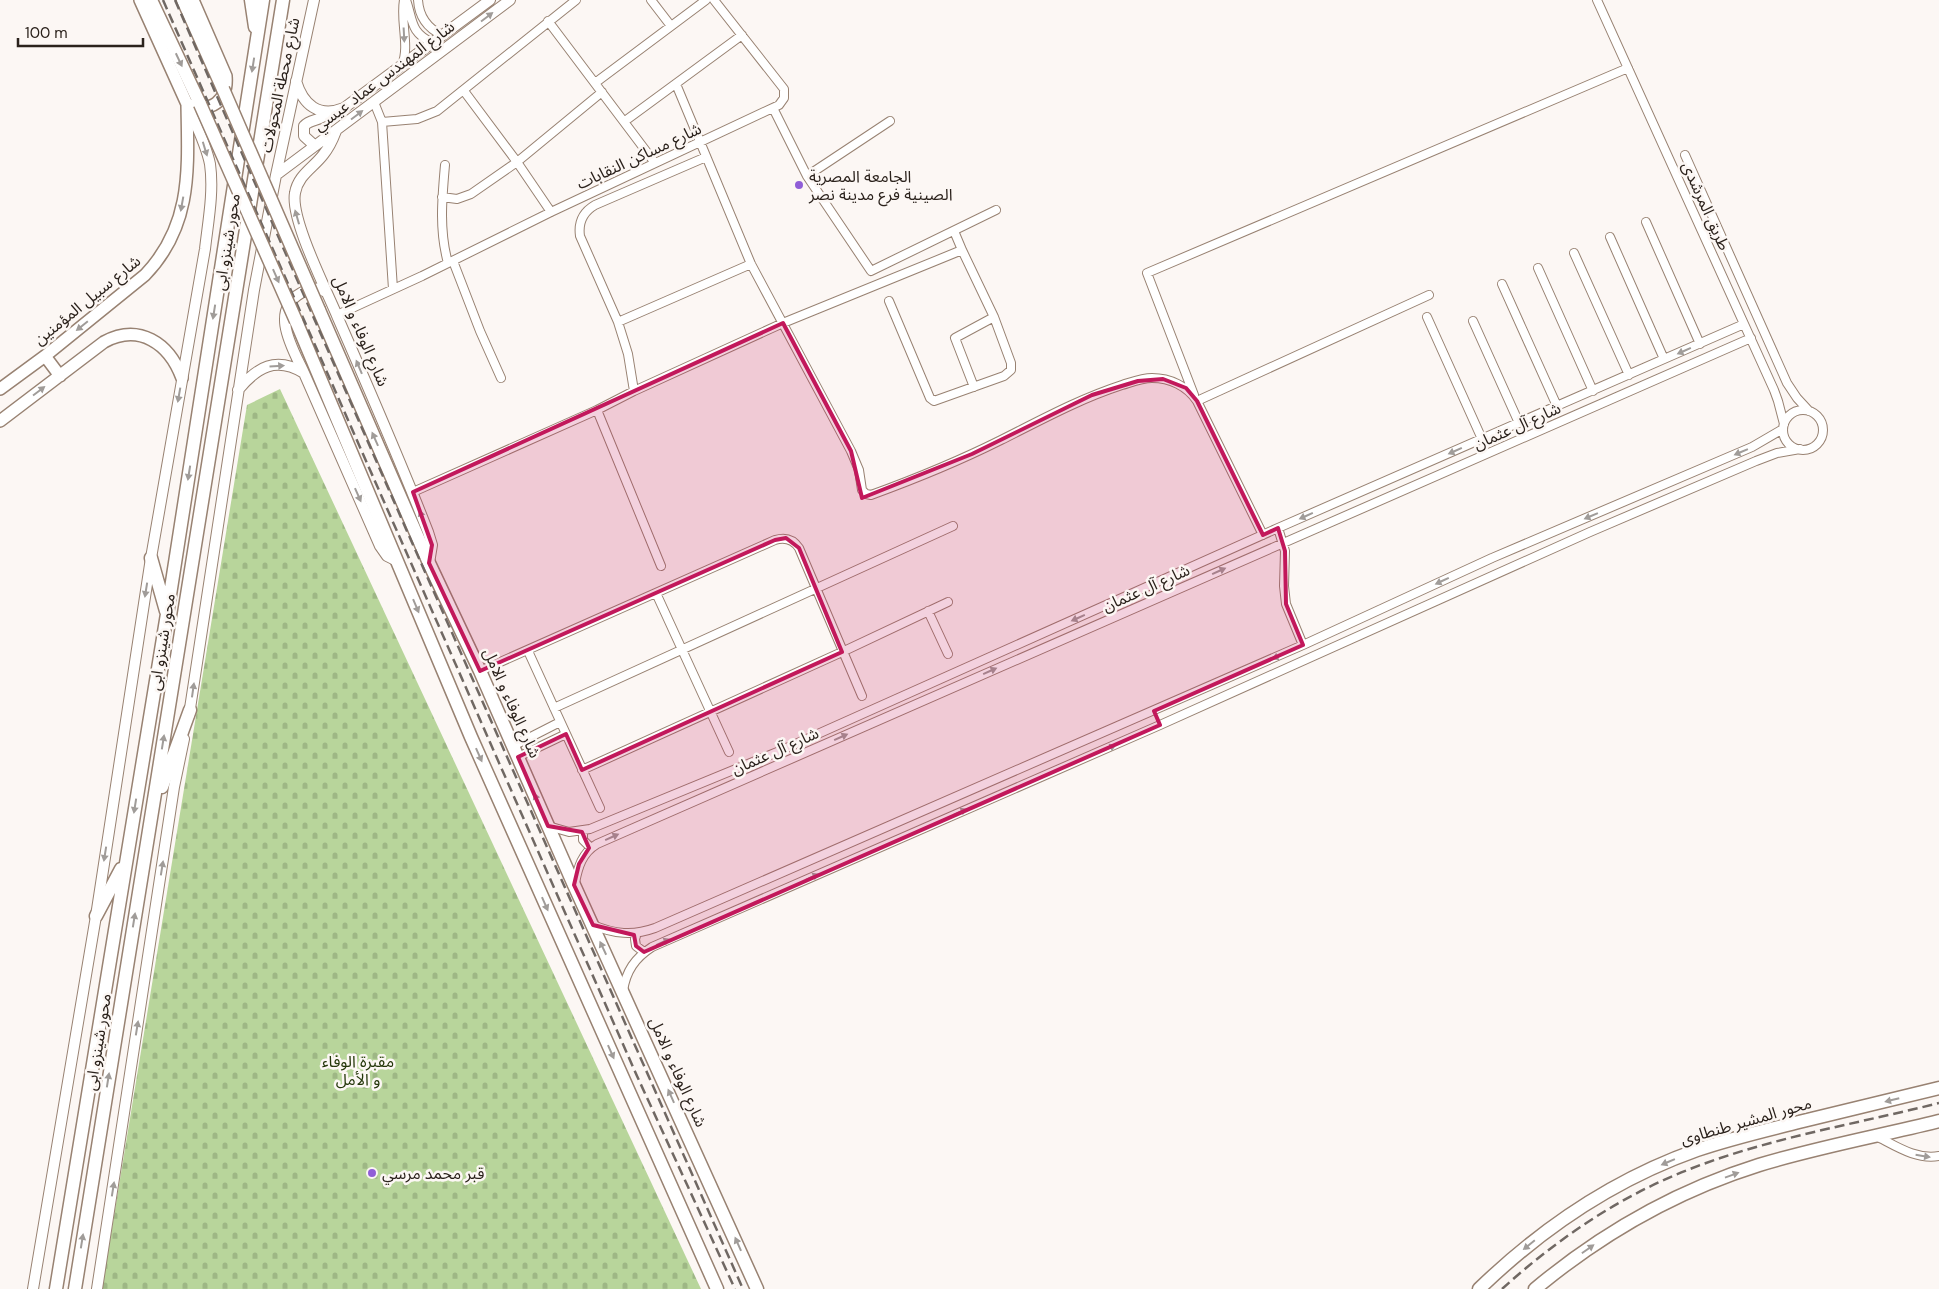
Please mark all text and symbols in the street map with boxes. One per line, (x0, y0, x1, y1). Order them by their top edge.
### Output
one-way arrow (480, 12, 493, 23)
scale bar (18, 15, 142, 47)
street label: شارع محطة المحولات (255, 16, 307, 155)
street label: شارع المهندس عماد عيسي (309, 16, 460, 138)
text: 100 m (25, 23, 68, 43)
one-way arrow (400, 27, 408, 43)
one-way arrow (176, 53, 184, 67)
one-way arrow (249, 58, 257, 74)
one-way arrow (350, 110, 363, 121)
street label: شارع مساكن النقابات (573, 118, 706, 196)
one-way arrow (202, 141, 210, 156)
street label: طريق المرشدى (1677, 158, 1735, 254)
place label: الجامعة المصرية الصينية فرع مدينة نصر (808, 166, 953, 207)
marker: الجامعة المصرية الصينية فرع مدينة نصر (793, 179, 805, 191)
street label: محور شينزو ابى (209, 192, 245, 292)
one-way arrow (178, 197, 186, 213)
one-way arrow (293, 210, 301, 225)
street label: شارع سبيل المؤمنين (29, 250, 146, 351)
one-way arrow (272, 269, 280, 283)
street label: شارع الوفاء و الامل (326, 272, 394, 390)
one-way arrow (209, 305, 217, 321)
one-way arrow (76, 320, 89, 331)
one-way arrow (1677, 347, 1691, 355)
one-way arrow (355, 360, 363, 374)
one-way arrow (269, 361, 285, 369)
one-way arrow (32, 386, 45, 397)
one-way arrow (175, 388, 183, 404)
street label: شارع آل عثمان (1470, 397, 1565, 456)
one-way arrow (371, 432, 379, 446)
one-way arrow (1448, 448, 1462, 456)
one-way arrow (1734, 449, 1748, 457)
one-way arrow (184, 465, 192, 481)
one-way arrow (354, 488, 362, 502)
one-way arrow (418, 510, 426, 524)
one-way arrow (1584, 512, 1598, 520)
one-way arrow (1299, 513, 1313, 521)
street label: شارع آل عثمان (1099, 559, 1194, 618)
one-way arrow (1212, 566, 1226, 574)
one-way arrow (1435, 577, 1449, 585)
one-way arrow (141, 582, 149, 598)
street label: محور شينزو ابى (144, 592, 180, 692)
one-way arrow (413, 598, 421, 613)
one-way arrow (1070, 614, 1085, 623)
street label: شارع الوفاء و الامل (477, 645, 546, 762)
one-way arrow (1272, 652, 1286, 660)
one-way arrow (983, 667, 997, 675)
one-way arrow (189, 682, 197, 698)
street label: شارع آل عثمان (728, 722, 823, 781)
one-way arrow (834, 732, 848, 740)
one-way arrow (159, 734, 167, 750)
one-way arrow (1102, 743, 1116, 751)
one-way arrow (475, 748, 483, 762)
one-way arrow (532, 793, 540, 807)
one-way arrow (130, 798, 138, 814)
one-way arrow (953, 808, 968, 816)
one-way arrow (605, 833, 619, 841)
one-way arrow (101, 847, 109, 863)
one-way arrow (158, 859, 166, 875)
one-way arrow (805, 873, 819, 881)
one-way arrow (541, 897, 549, 911)
one-way arrow (131, 912, 139, 928)
one-way arrow (656, 938, 670, 946)
one-way arrow (599, 941, 607, 955)
street label: محور شينزو ابى (80, 992, 116, 1092)
street label: شارع الوفاء و الامل (643, 1014, 712, 1131)
one-way arrow (134, 1020, 142, 1036)
one-way arrow (607, 1045, 615, 1059)
park label: مقبرة الوفاء و الأمل (322, 1051, 394, 1090)
one-way arrow (105, 1072, 113, 1088)
one-way arrow (666, 1089, 674, 1103)
street label: محور المشير طنطاوى (1678, 1092, 1814, 1150)
one-way arrow (1884, 1096, 1899, 1104)
one-way arrow (1915, 1152, 1931, 1160)
one-way arrow (1661, 1158, 1675, 1166)
place label: قبر محمد مرسي (382, 1163, 484, 1185)
marker: قبر محمد مرسي (366, 1167, 378, 1179)
one-way arrow (1725, 1171, 1740, 1179)
one-way arrow (109, 1181, 117, 1197)
one-way arrow (79, 1233, 87, 1249)
one-way arrow (733, 1237, 741, 1251)
one-way arrow (1523, 1239, 1536, 1250)
one-way arrow (1581, 1244, 1595, 1254)

